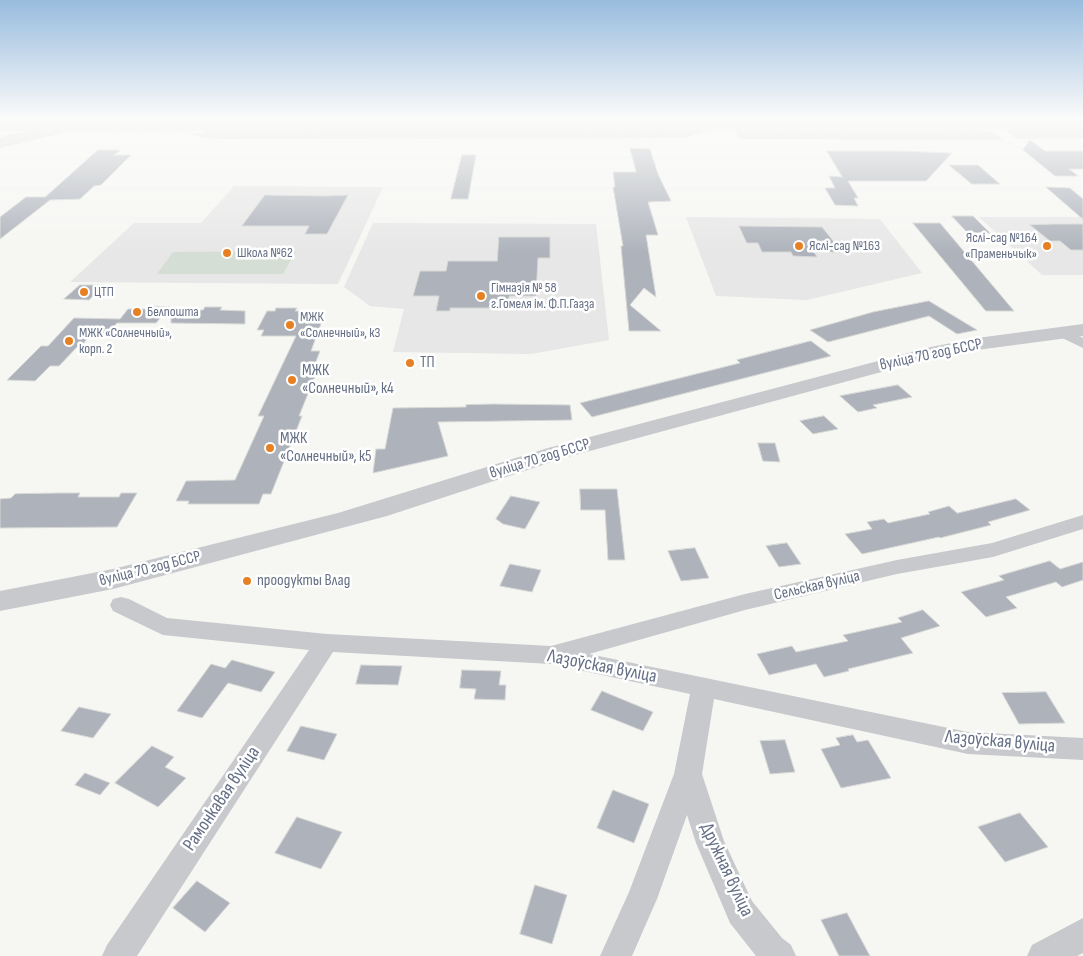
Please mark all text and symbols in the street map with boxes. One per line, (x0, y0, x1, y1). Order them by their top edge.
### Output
place label: Яслі-сад №164 «Праменьчык» (965, 230, 1037, 262)
place label: Яслі-сад №163 (809, 238, 880, 254)
marker: Яслі-сад №163 (793, 240, 805, 252)
marker: Яслі-сад №164 «Праменьчык» (1041, 240, 1053, 252)
place label: Школа №62 (237, 245, 293, 261)
marker: Школа №62 (221, 247, 233, 259)
place label: Гімназія № 58 г.Гомеля ім. Ф.П.Гааза (491, 280, 594, 312)
place label: ЦТП (94, 284, 114, 300)
marker: ЦТП (78, 286, 90, 298)
marker: Гімназія № 58 г.Гомеля ім. Ф.П.Гааза (475, 290, 487, 302)
place label: Белпошта (147, 304, 199, 320)
marker: Белпошта (131, 306, 143, 318)
place label: МЖК «Солнечный», к3 (300, 309, 380, 342)
marker: МЖК «Солнечный», к3 (284, 319, 296, 331)
place label: МЖК «Солнечный», корп. 2 (79, 325, 172, 358)
marker: МЖК «Солнечный», корп. 2 (63, 335, 75, 347)
street label: вуліца 70 год БССР (878, 335, 984, 375)
place label: ТП (420, 353, 435, 373)
marker: ТП (404, 357, 416, 369)
place label: МЖК «Солнечный», к4 (302, 361, 394, 399)
marker: МЖК «Солнечный», к4 (286, 374, 298, 386)
place label: МЖК «Солнечный», к5 (280, 429, 371, 467)
street label: вуліца 70 год БССР (488, 435, 592, 483)
marker: МЖК «Солнечный», к5 (264, 442, 276, 454)
street label: вуліца 70 год БССР (97, 547, 203, 591)
street label: Сельская вуліца (772, 567, 862, 605)
place label: проодукты Влад (257, 571, 350, 591)
marker: проодукты Влад (241, 575, 253, 587)
street label: Лазоўская вуліца (546, 645, 658, 689)
street label: Лазоўская вуліца (944, 726, 1056, 758)
street label: Рамонкавая вуліца (179, 742, 265, 856)
street label: Дружная вуліца (694, 819, 758, 921)

